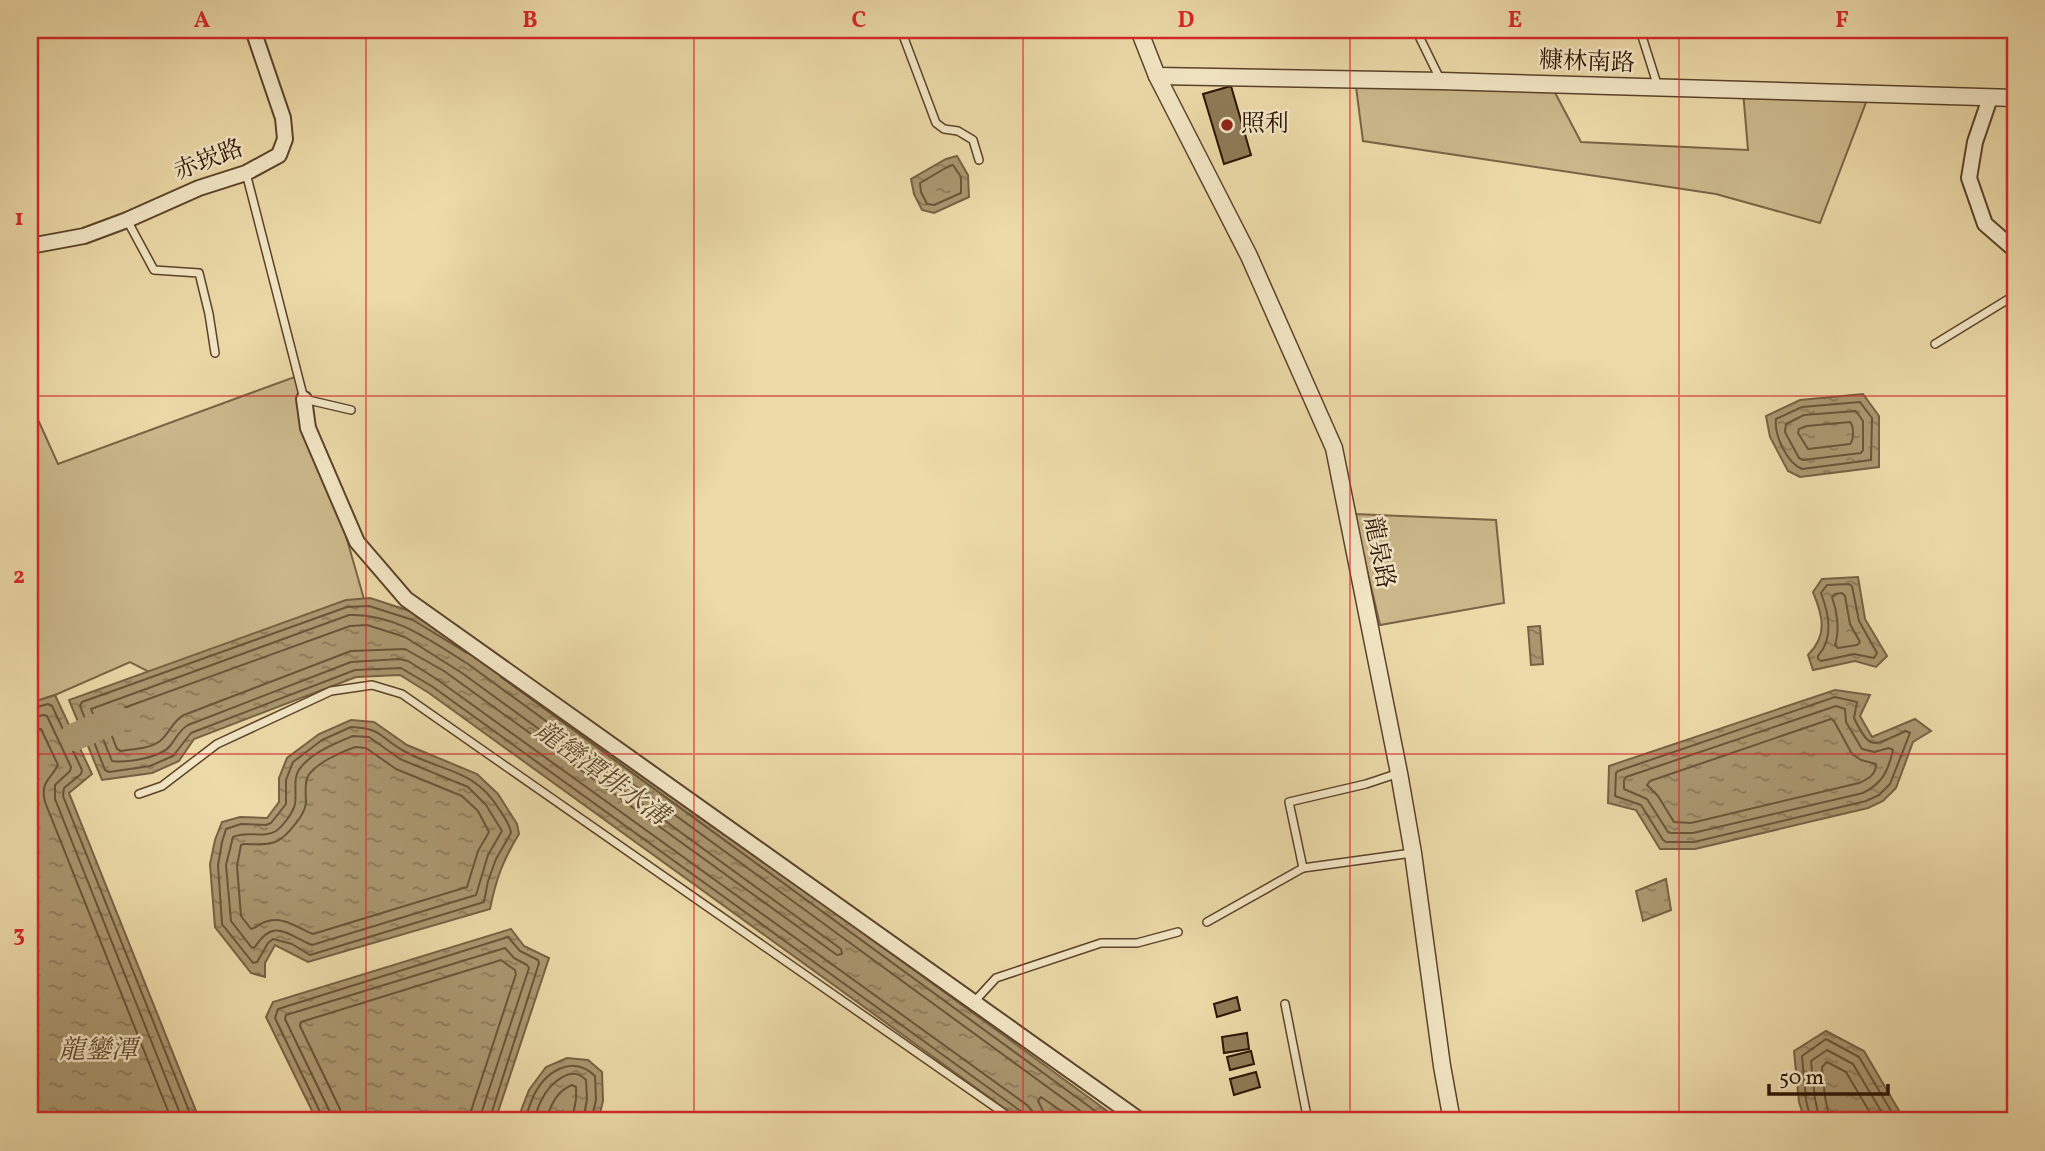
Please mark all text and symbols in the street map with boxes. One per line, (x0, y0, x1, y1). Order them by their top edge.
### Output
text: A (194, 5, 210, 37)
text: B (522, 5, 538, 37)
text: C (852, 5, 866, 37)
text: D (1178, 5, 1195, 37)
text: E (1508, 5, 1522, 37)
text: F (1835, 5, 1849, 37)
street label: 糠林南路 (1538, 44, 1636, 82)
place label: 照利 (1241, 108, 1289, 142)
marker: 照利 (1219, 117, 1235, 133)
street label: 赤崁路 (169, 132, 249, 190)
text: 1 (14, 203, 24, 235)
street label: 龍泉路 (1354, 514, 1402, 592)
text: 2 (13, 561, 25, 593)
water label: 龍巒潭排水溝 (527, 714, 678, 837)
text: 3 (13, 919, 25, 951)
water label: 龍鑾潭 (59, 1033, 141, 1069)
scale bar (1769, 1053, 1888, 1097)
text: 50 m (1779, 1064, 1824, 1093)

